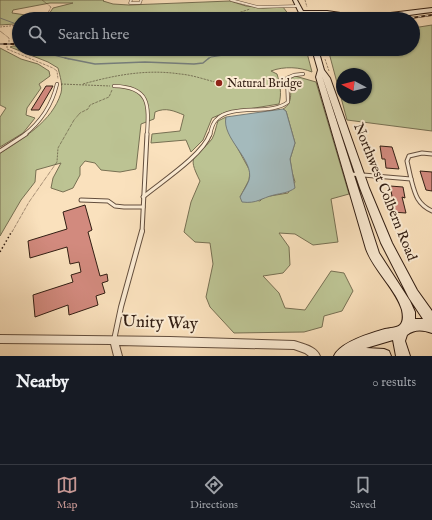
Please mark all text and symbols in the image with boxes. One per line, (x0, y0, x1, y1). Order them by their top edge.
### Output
search box (12, 12, 420, 56)
icon: search (26, 23, 48, 45)
text: Search here (58, 25, 129, 44)
north arrow (336, 68, 372, 104)
place label: Natural Bridge (227, 76, 302, 91)
marker: Natural Bridge (214, 78, 224, 88)
street label: Northwest Colbern Road (349, 120, 421, 264)
street label: Unity Way (122, 311, 199, 335)
text: Nearby (16, 372, 69, 393)
text: 0 results (372, 374, 416, 391)
tab: Map (56, 474, 78, 512)
tab: Directions (190, 474, 238, 512)
tab: Saved (350, 474, 376, 512)

